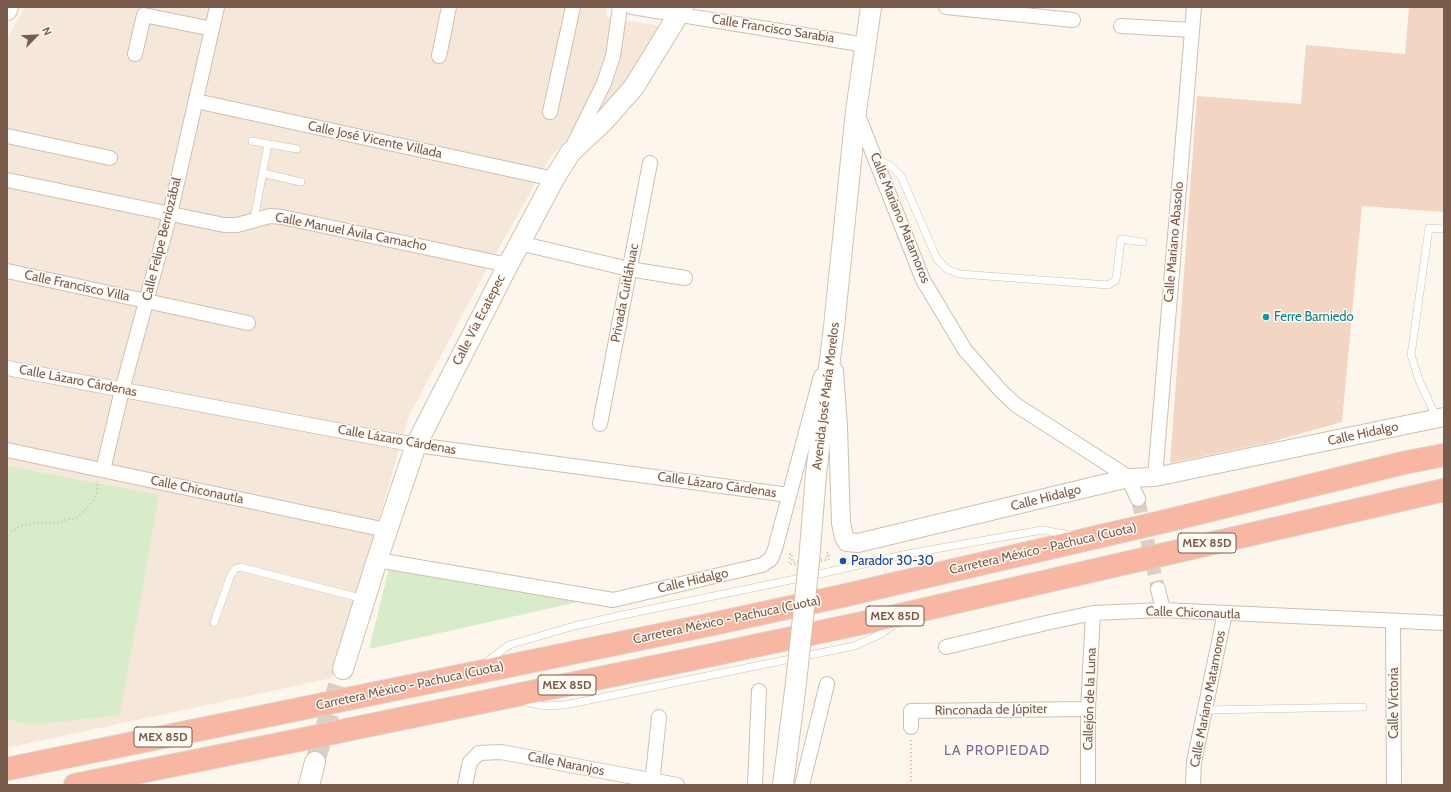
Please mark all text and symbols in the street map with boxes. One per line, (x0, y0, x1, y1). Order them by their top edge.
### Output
street label: Calle Francisco Sarabia (711, 12, 835, 46)
north arrow (16, 16, 56, 56)
text: N (39, 25, 55, 38)
street label: Calle José Vicente Villada (306, 118, 444, 162)
street label: Calle Mariano Matamoros (867, 151, 933, 285)
street label: Calle Felipe Berriozábal (139, 176, 185, 302)
street label: Calle Mariano Abasolo (1161, 181, 1187, 303)
street label: Calle Manuel Ávila Camacho (274, 210, 428, 254)
street label: Privada Cuitláhuac (608, 242, 642, 344)
street label: Calle Francisco Villa (23, 267, 131, 305)
street label: Calle Vía Ecatepec (449, 272, 509, 368)
place label: Ferre Barniedo (1274, 309, 1354, 325)
marker: Ferre Barniedo (1261, 312, 1271, 322)
street label: Avenida José María Morelos (809, 321, 843, 471)
street label: Calle Lázaro Cárdenas (18, 362, 138, 400)
street label: Calle Hidalgo (1326, 419, 1400, 449)
street label: Calle Lázaro Cárdenas (337, 422, 457, 458)
street label: Calle Lázaro Cárdenas (657, 469, 777, 501)
street label: Calle Chiconautla (149, 473, 245, 507)
street label: Calle Hidalgo (1009, 482, 1083, 514)
street label: Carretera México - Pachuca (Cuota) (948, 520, 1138, 578)
road number: MEX 85D (1178, 533, 1236, 553)
place label: Parador 30-30 (851, 553, 934, 569)
marker: Parador 30-30 (838, 556, 848, 566)
street label: Calle Hidalgo (656, 565, 730, 597)
street label: Carretera México - Pachuca (Cuota) (632, 592, 822, 648)
street label: Calle Chiconautla (1145, 604, 1241, 622)
road number: MEX 85D (866, 606, 924, 626)
street label: Calle Mariano Matamoros (1187, 629, 1229, 769)
street label: Callejón de la Luna (1080, 647, 1100, 751)
street label: Carretera México - Pachuca (Cuota) (315, 658, 505, 714)
street label: Calle Victoria (1386, 667, 1402, 739)
road number: MEX 85D (538, 675, 596, 695)
street label: Rinconada de Júpiter (935, 701, 1047, 719)
road number: MEX 85D (134, 727, 192, 747)
district label: LA PROPIEDAD (944, 743, 1050, 759)
street label: Calle Naranjos (526, 749, 606, 779)

